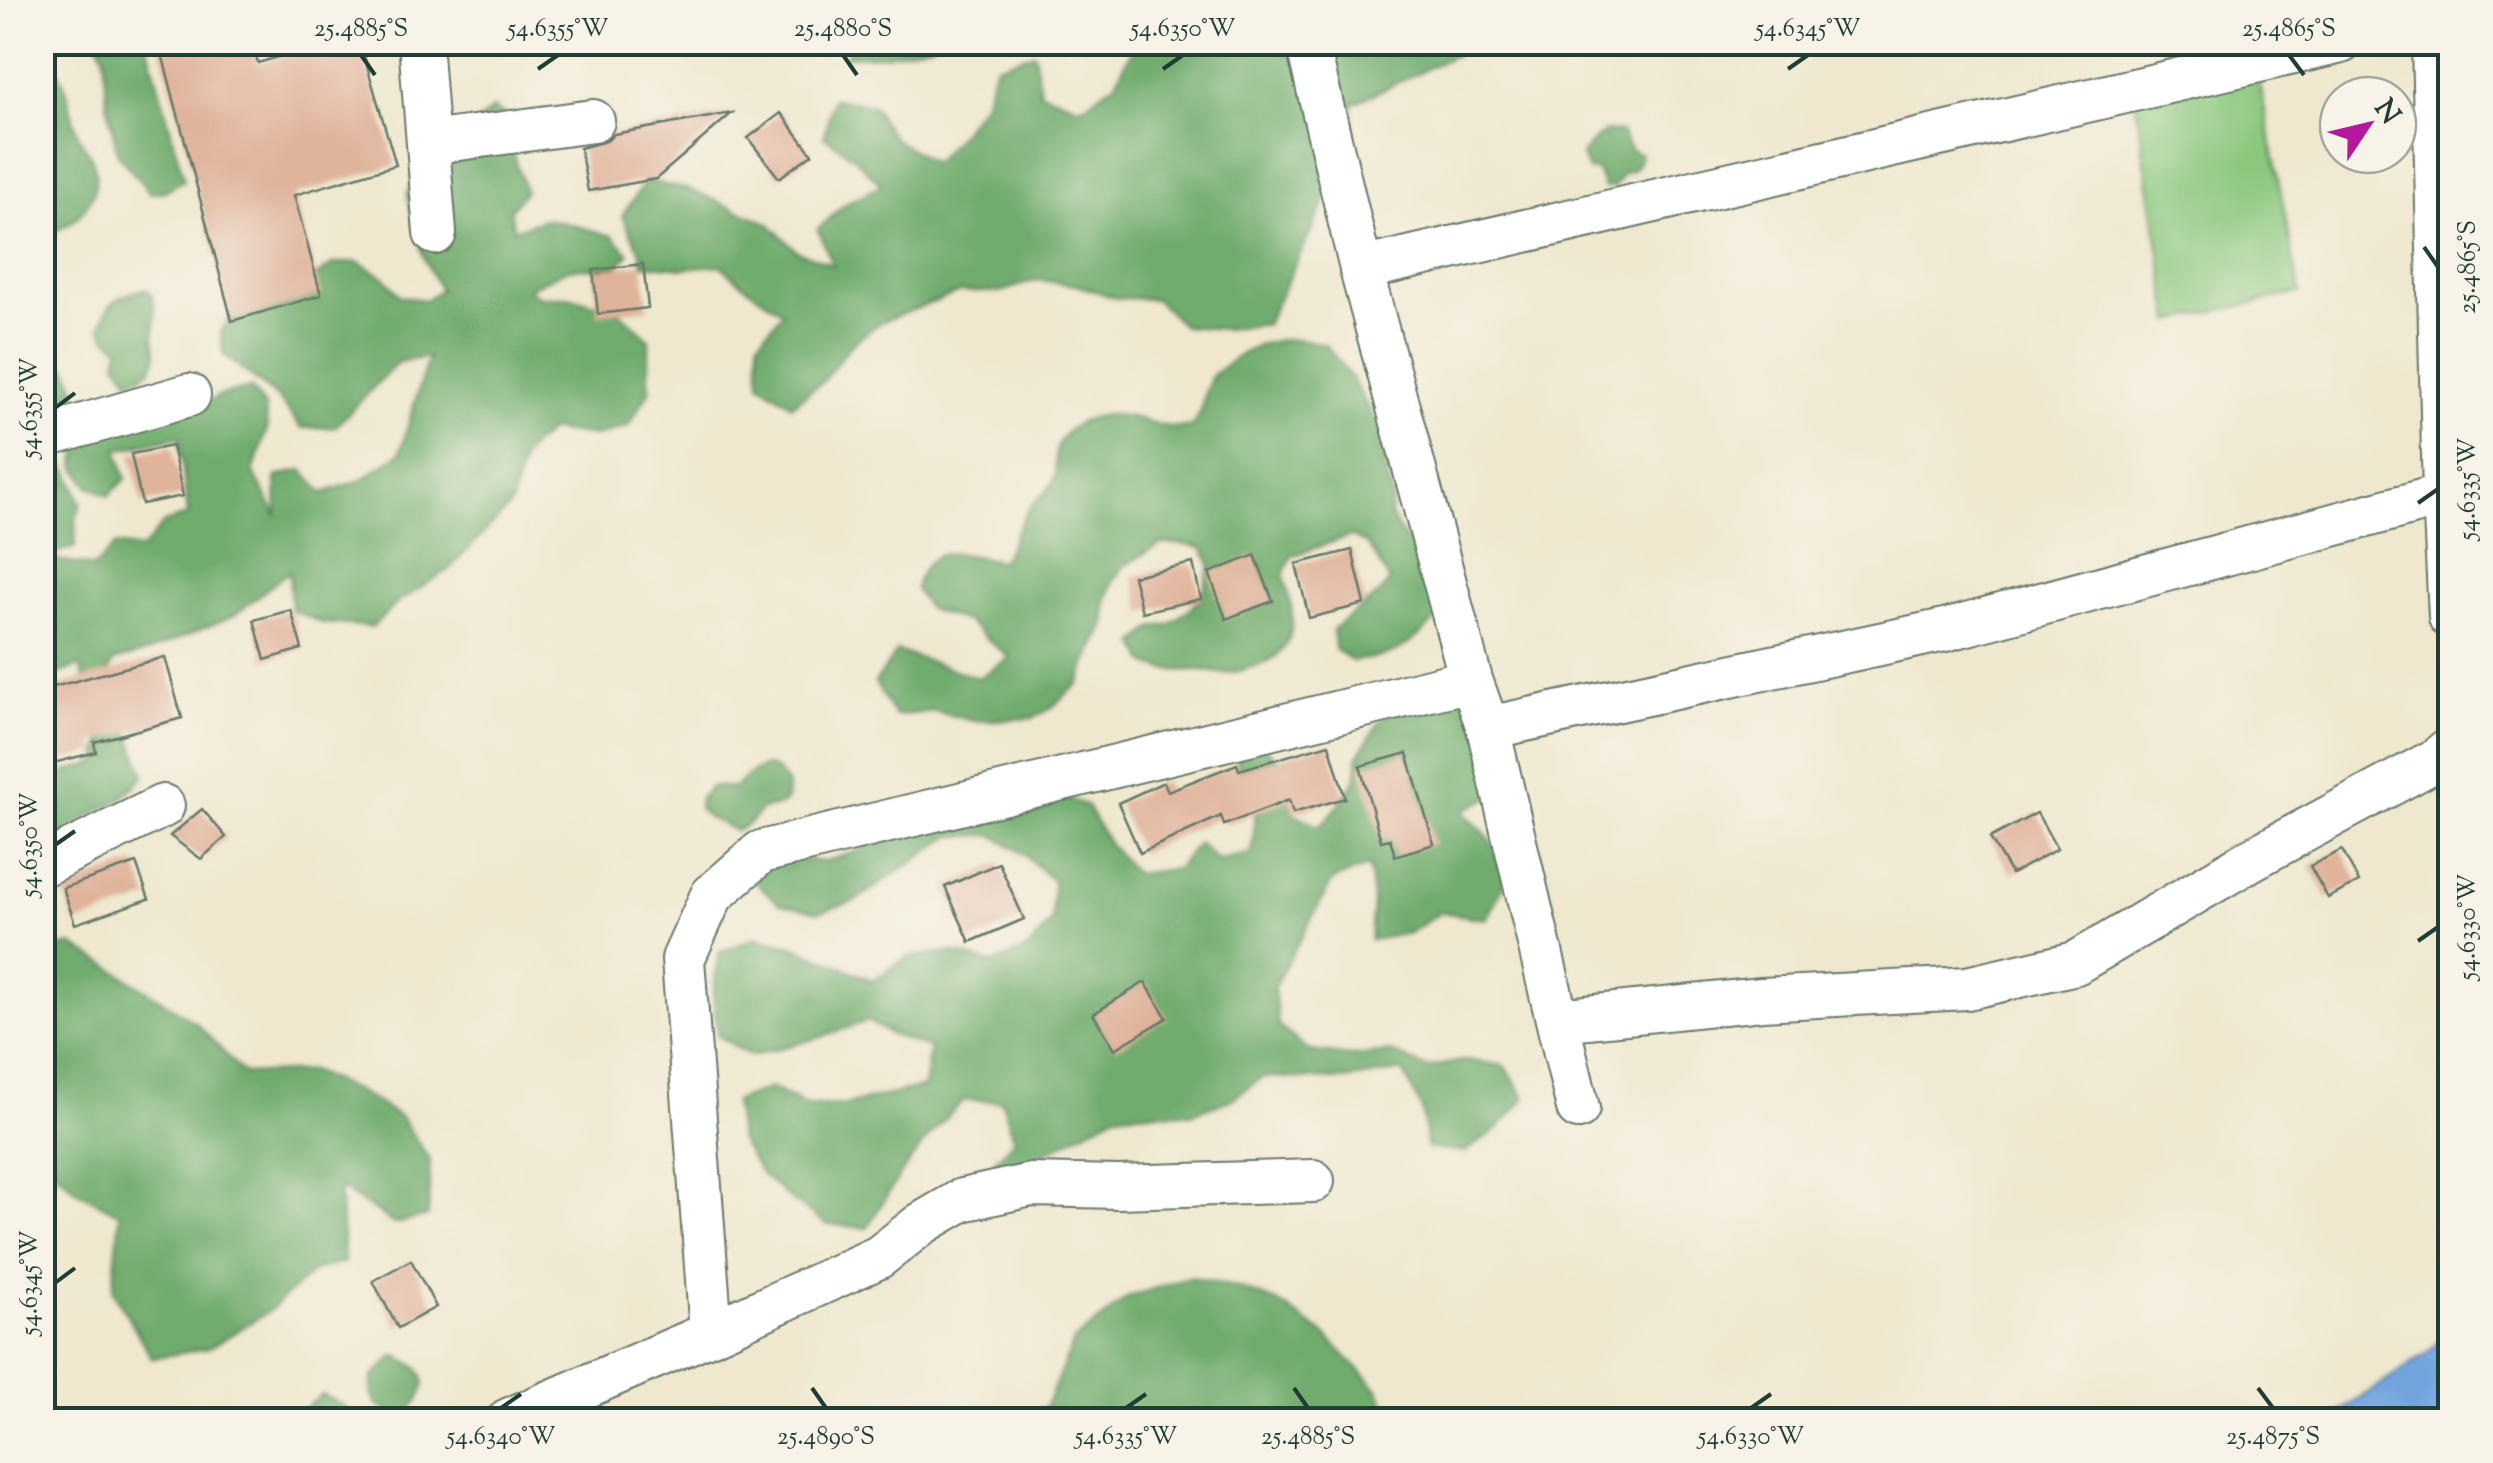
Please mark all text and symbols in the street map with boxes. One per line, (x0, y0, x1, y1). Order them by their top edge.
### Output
text: 25.4885°S (314, 12, 408, 48)
text: 54.6355°W (505, 12, 609, 48)
text: 25.4880°S (794, 12, 892, 48)
text: 54.6350°W (1129, 12, 1236, 48)
text: 54.6345°W (1754, 12, 1861, 48)
text: 25.4865°S (2242, 12, 2336, 48)
north arrow (2318, 75, 2418, 175)
text: N (2363, 92, 2409, 133)
text: 25.4865°S (2451, 220, 2487, 314)
text: 54.6355°W (13, 357, 49, 461)
text: 54.6335°W (2451, 438, 2487, 542)
text: 54.6350°W (13, 792, 49, 899)
text: 54.6330°W (2451, 874, 2487, 982)
text: 54.6345°W (13, 1230, 49, 1337)
text: 54.6340°W (445, 1420, 556, 1456)
text: 25.4890°S (777, 1420, 875, 1456)
text: 54.6335°W (1073, 1420, 1177, 1456)
text: 25.4885°S (1261, 1420, 1355, 1456)
text: 54.6330°W (1696, 1420, 1804, 1456)
text: 25.4875°S (2226, 1420, 2320, 1456)

